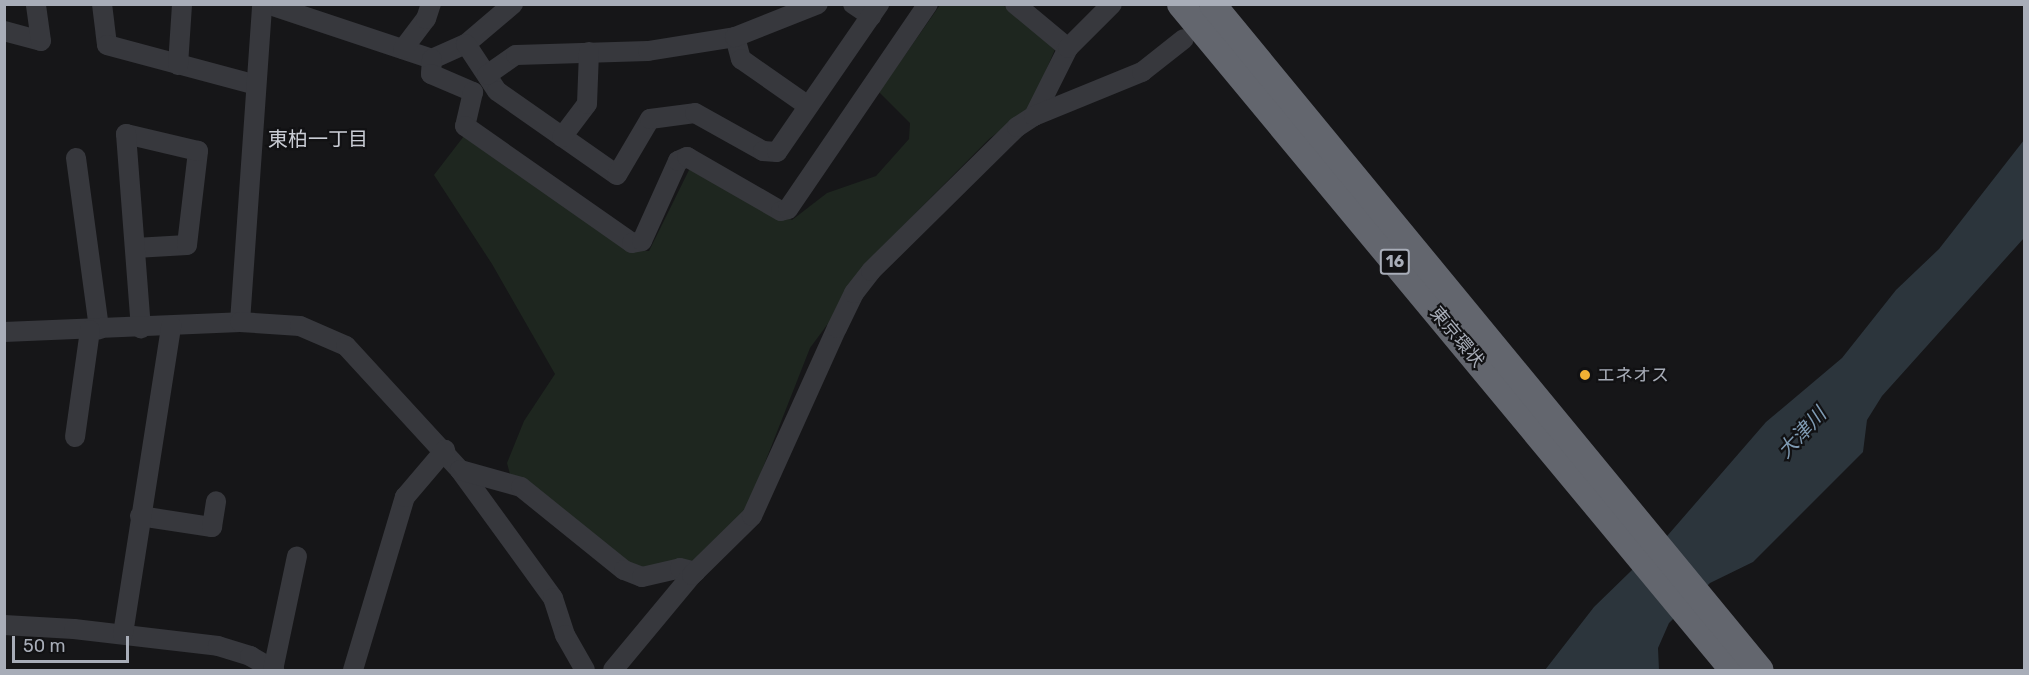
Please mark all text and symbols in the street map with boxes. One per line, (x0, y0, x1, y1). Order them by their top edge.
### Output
district label: 東柏一丁目 (268, 127, 368, 151)
road number: 16 (1378, 249, 1412, 275)
street label: 東京環状 (1426, 302, 1488, 372)
place label: エネオス (1597, 364, 1669, 386)
marker: エネオス (1578, 368, 1592, 382)
water label: 大津川 (1773, 403, 1831, 463)
scale bar (15, 624, 132, 662)
text: 50 m (23, 635, 66, 657)

